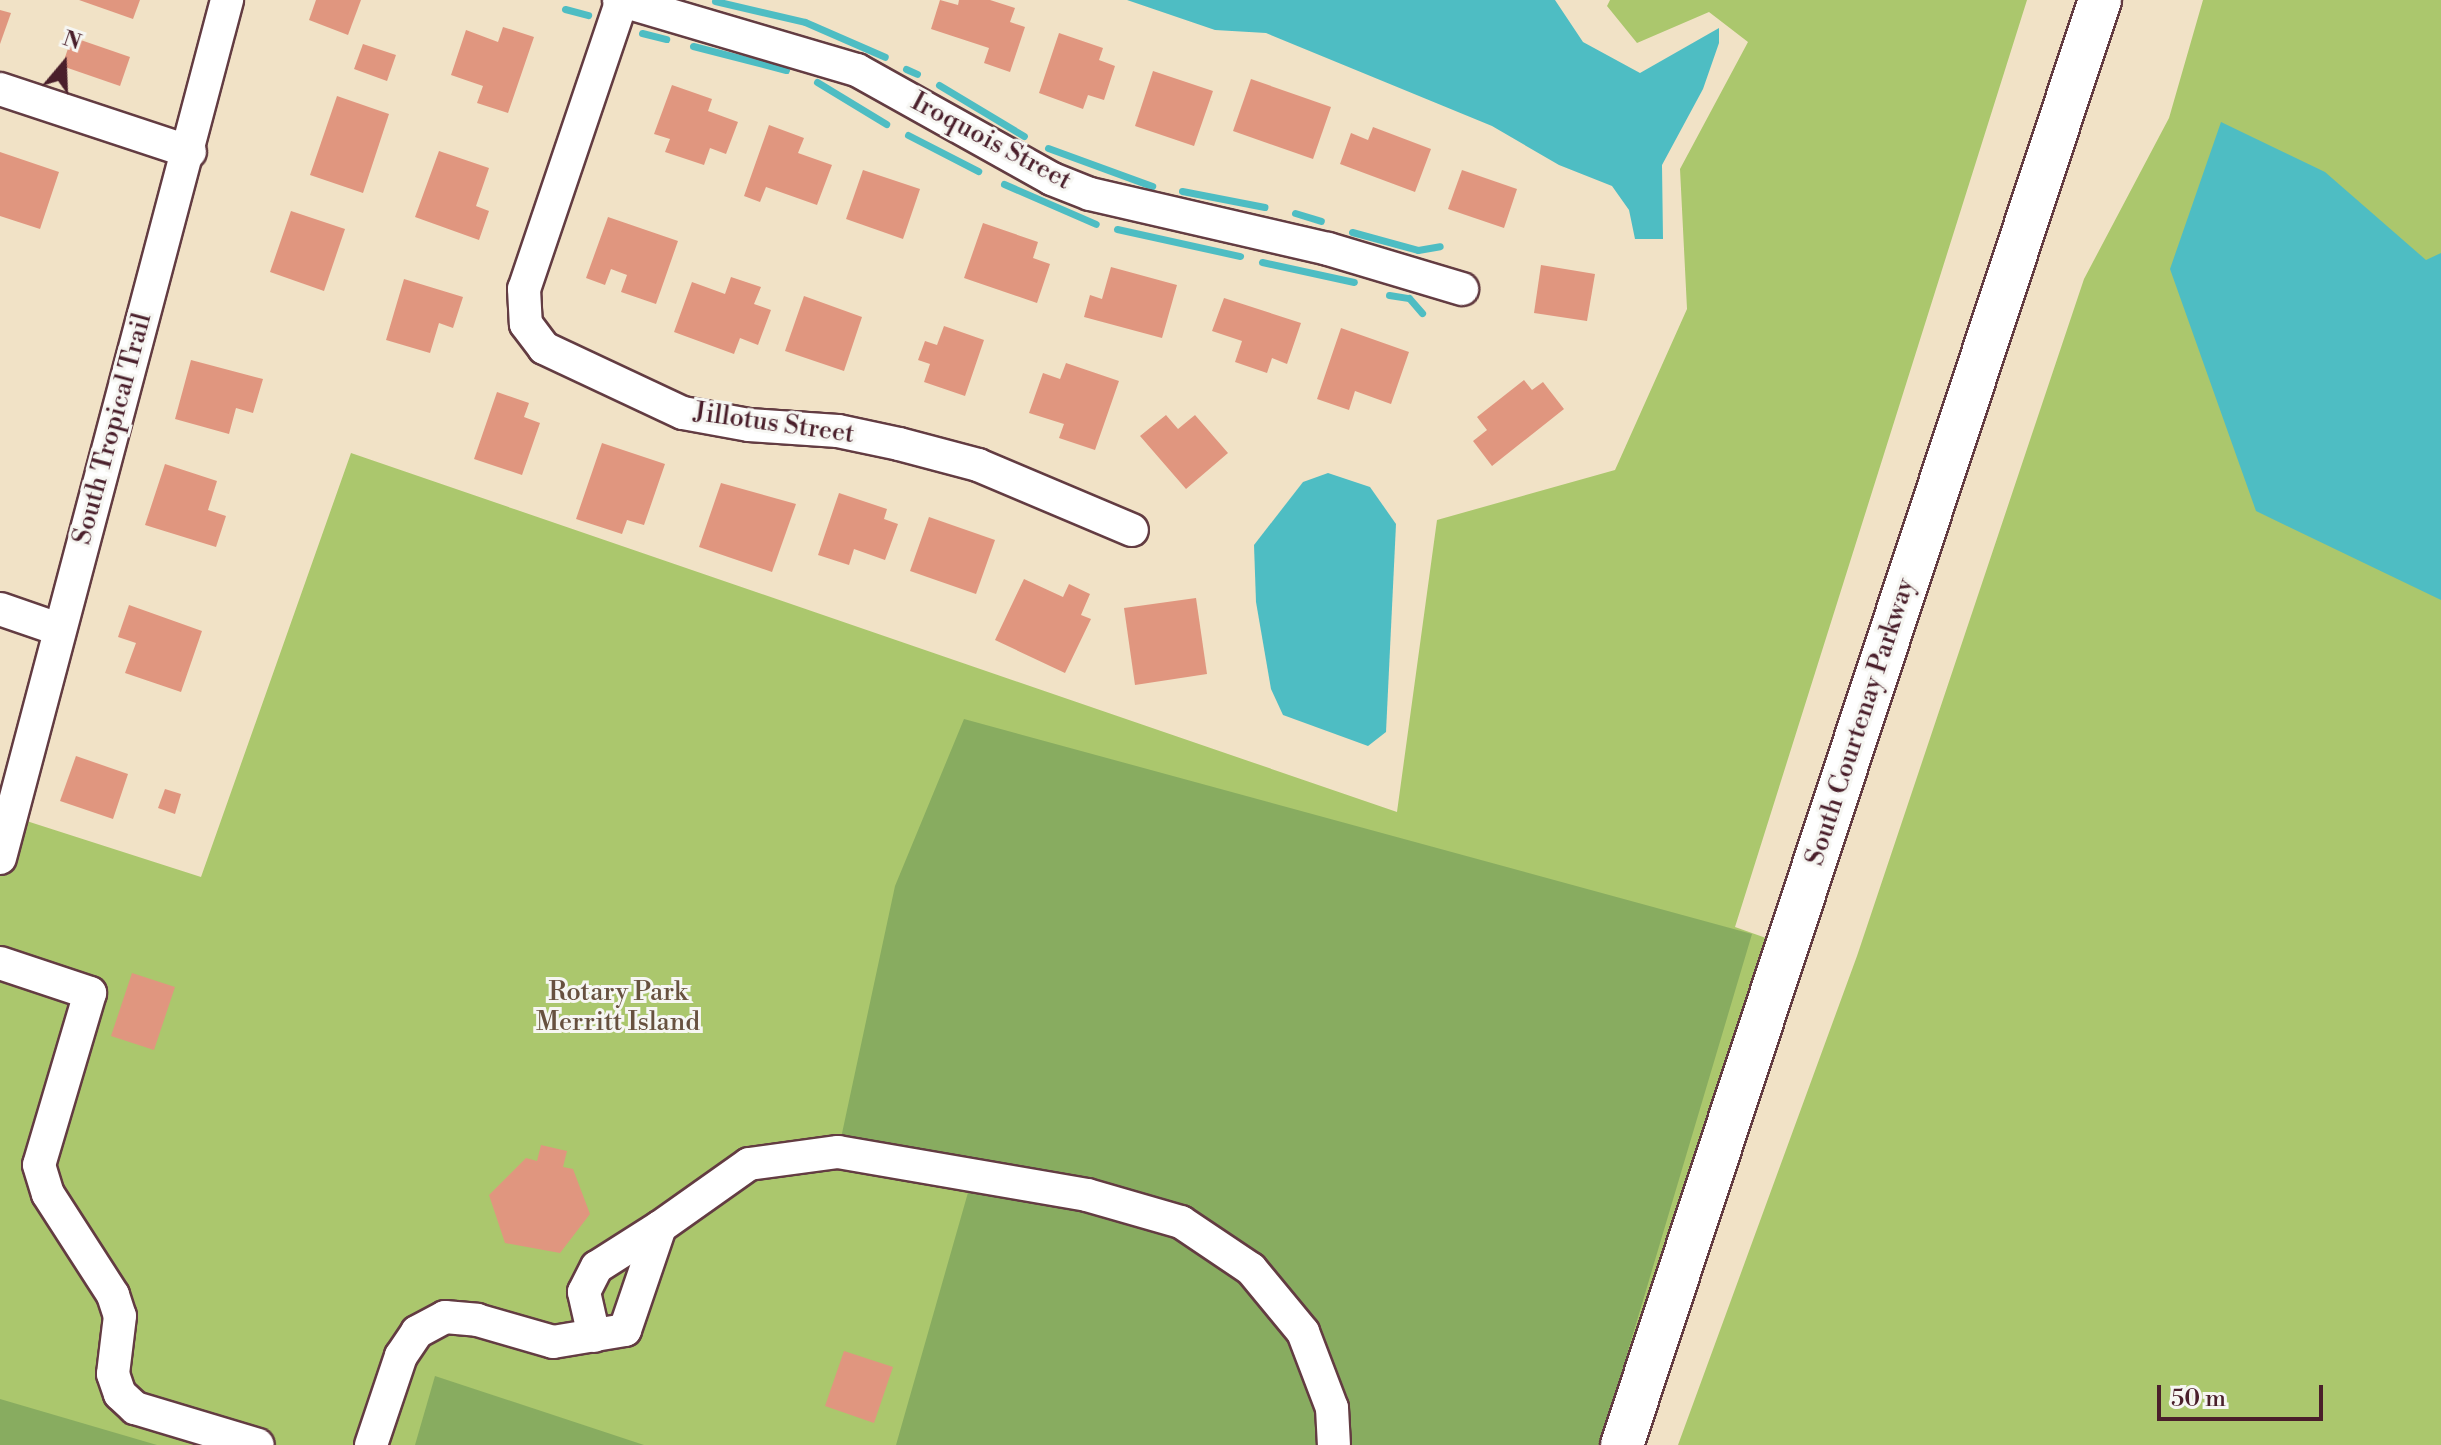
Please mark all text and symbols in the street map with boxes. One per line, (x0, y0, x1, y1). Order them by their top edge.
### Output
north arrow (24, 24, 104, 104)
text: N (59, 25, 85, 56)
street label: Iroquois Street (906, 87, 1076, 197)
street label: South Tropical Trail (67, 310, 159, 548)
street label: Jillotus Street (692, 397, 856, 451)
street label: South Courtenay Parkway (1800, 574, 1922, 870)
park label: Rotary Park Merritt Island (536, 977, 700, 1038)
scale bar (2161, 1369, 2327, 1419)
text: 50 m (2171, 1384, 2226, 1414)

